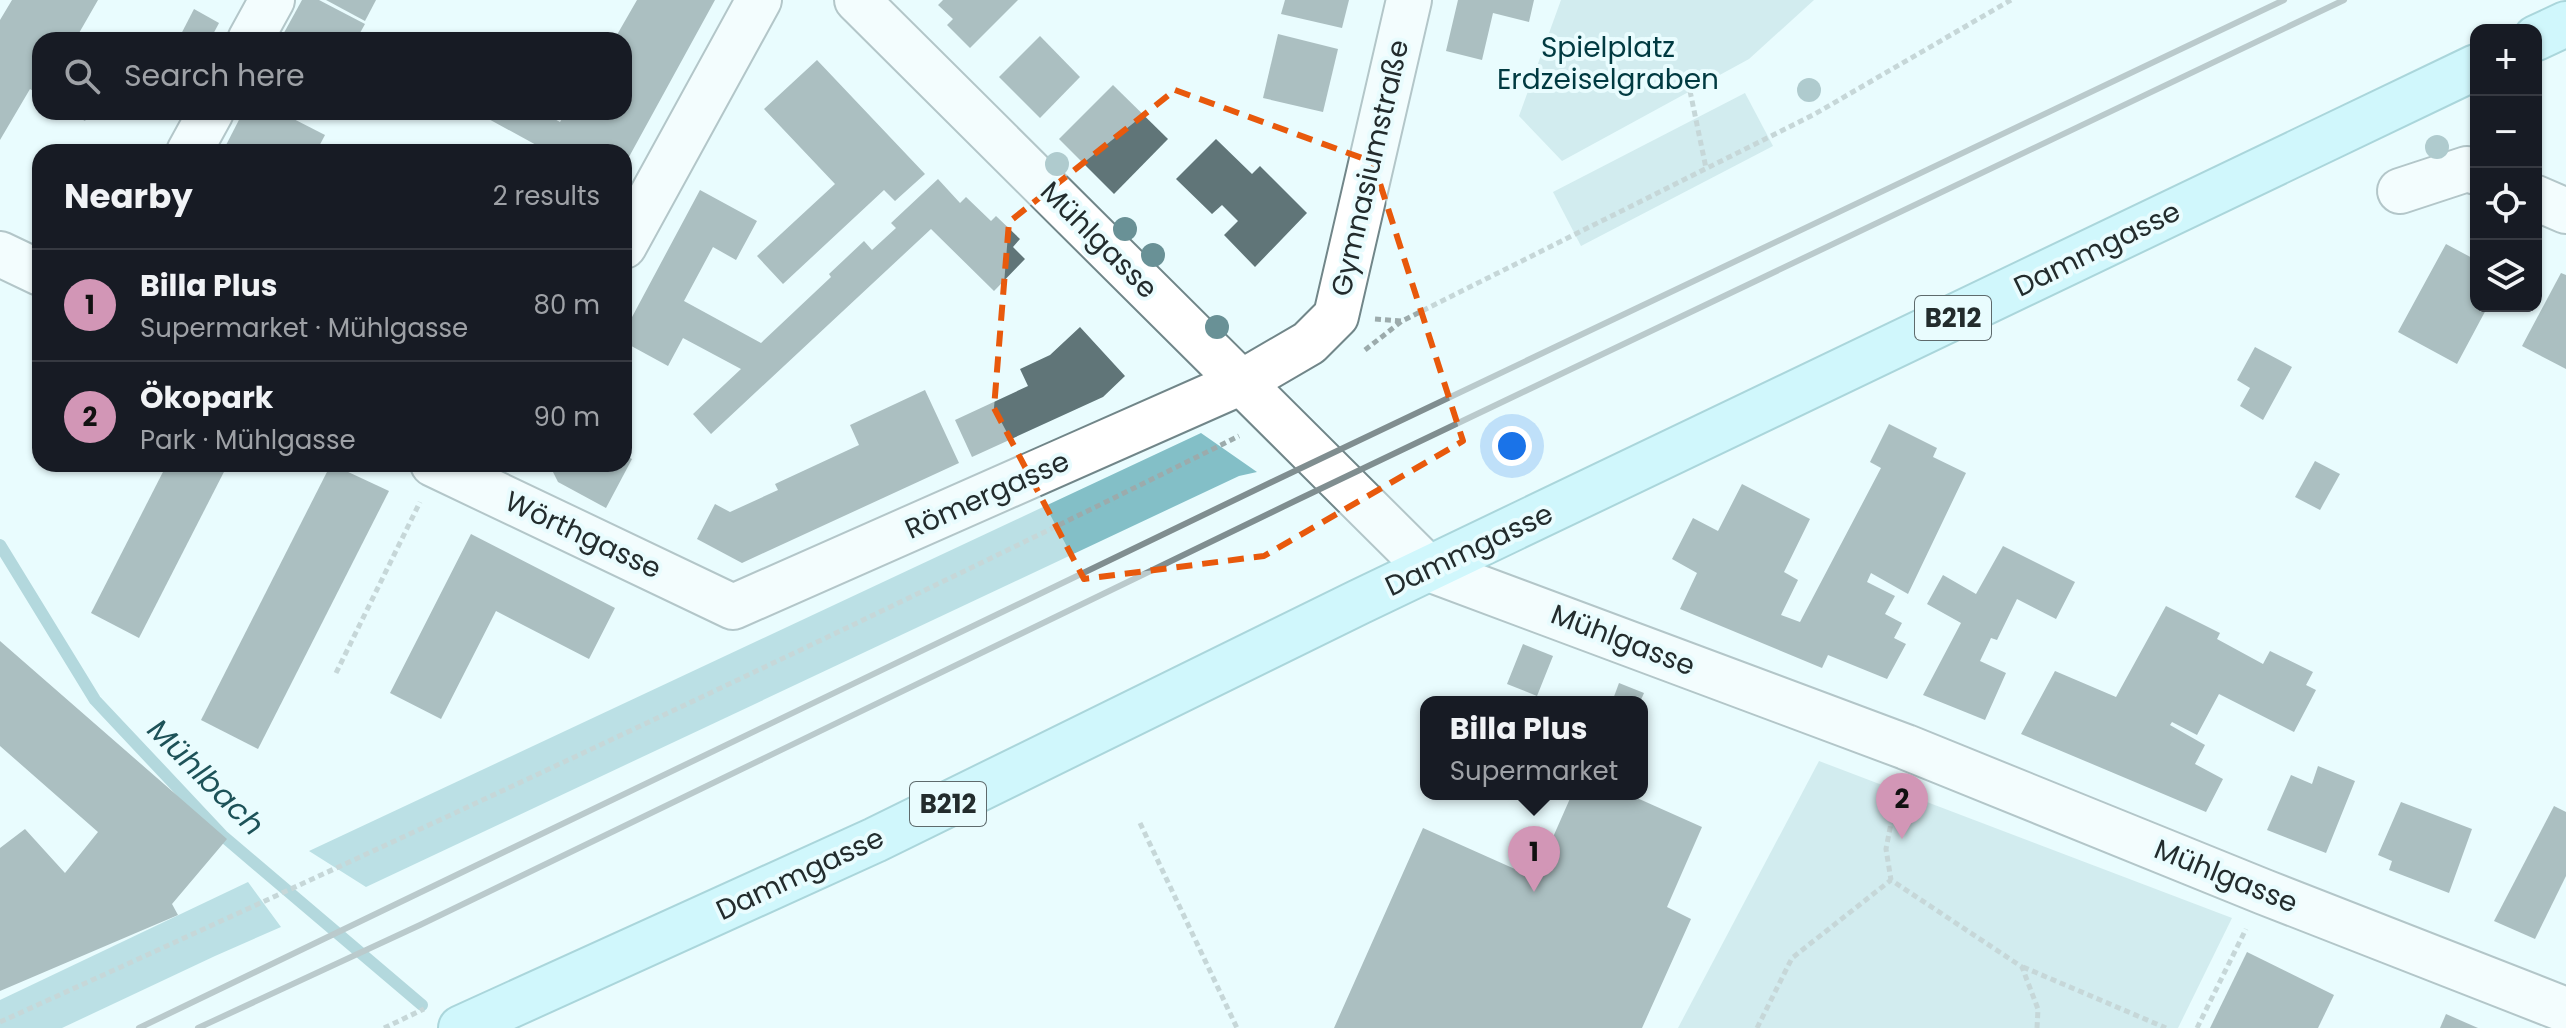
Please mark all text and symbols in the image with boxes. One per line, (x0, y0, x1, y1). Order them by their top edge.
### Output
map controls (2470, 24, 2542, 312)
button: + (2470, 24, 2542, 96)
park label: Spielplatz Erdzeiselgraben (1497, 28, 1719, 99)
search box (32, 32, 632, 120)
street label: Gymnasiumstraße (1322, 36, 1418, 300)
icon: search (60, 54, 104, 98)
text: Search here (124, 54, 305, 97)
button: − (2470, 96, 2542, 168)
button: locate (2470, 168, 2542, 240)
text: Nearby (64, 172, 193, 220)
street label: Mühlgasse (1032, 173, 1166, 307)
text: 2 results (493, 178, 600, 214)
street label: Dammgasse (2007, 192, 2187, 306)
button: layers (2470, 240, 2542, 312)
text: Billa Plus (140, 264, 278, 307)
text: 1 (85, 287, 95, 323)
text: 80 m (534, 287, 600, 323)
road number: B212 (1915, 296, 1991, 340)
text: Supermarket · Mühlgasse (140, 310, 468, 346)
text: Ökopark (140, 376, 273, 419)
text: 2 (83, 399, 97, 435)
text: 90 m (534, 399, 600, 435)
text: Park · Mühlgasse (140, 422, 356, 458)
your location (1492, 426, 1532, 466)
street label: Römergasse (899, 441, 1075, 549)
street label: Wörthgasse (499, 482, 667, 588)
street label: Dammgasse (1379, 494, 1559, 606)
street label: Mühlgasse (1545, 595, 1701, 685)
popup (1420, 696, 1648, 800)
text: Billa Plus (1450, 707, 1587, 750)
water label: Mühlbach (138, 709, 274, 845)
text: Supermarket (1450, 753, 1618, 789)
pin: 2 (1876, 773, 1928, 839)
road number: B212 (910, 782, 986, 826)
street label: Dammgasse (710, 818, 890, 930)
pin: 1 (1508, 826, 1560, 892)
street label: Mühlgasse (2149, 830, 2303, 922)

